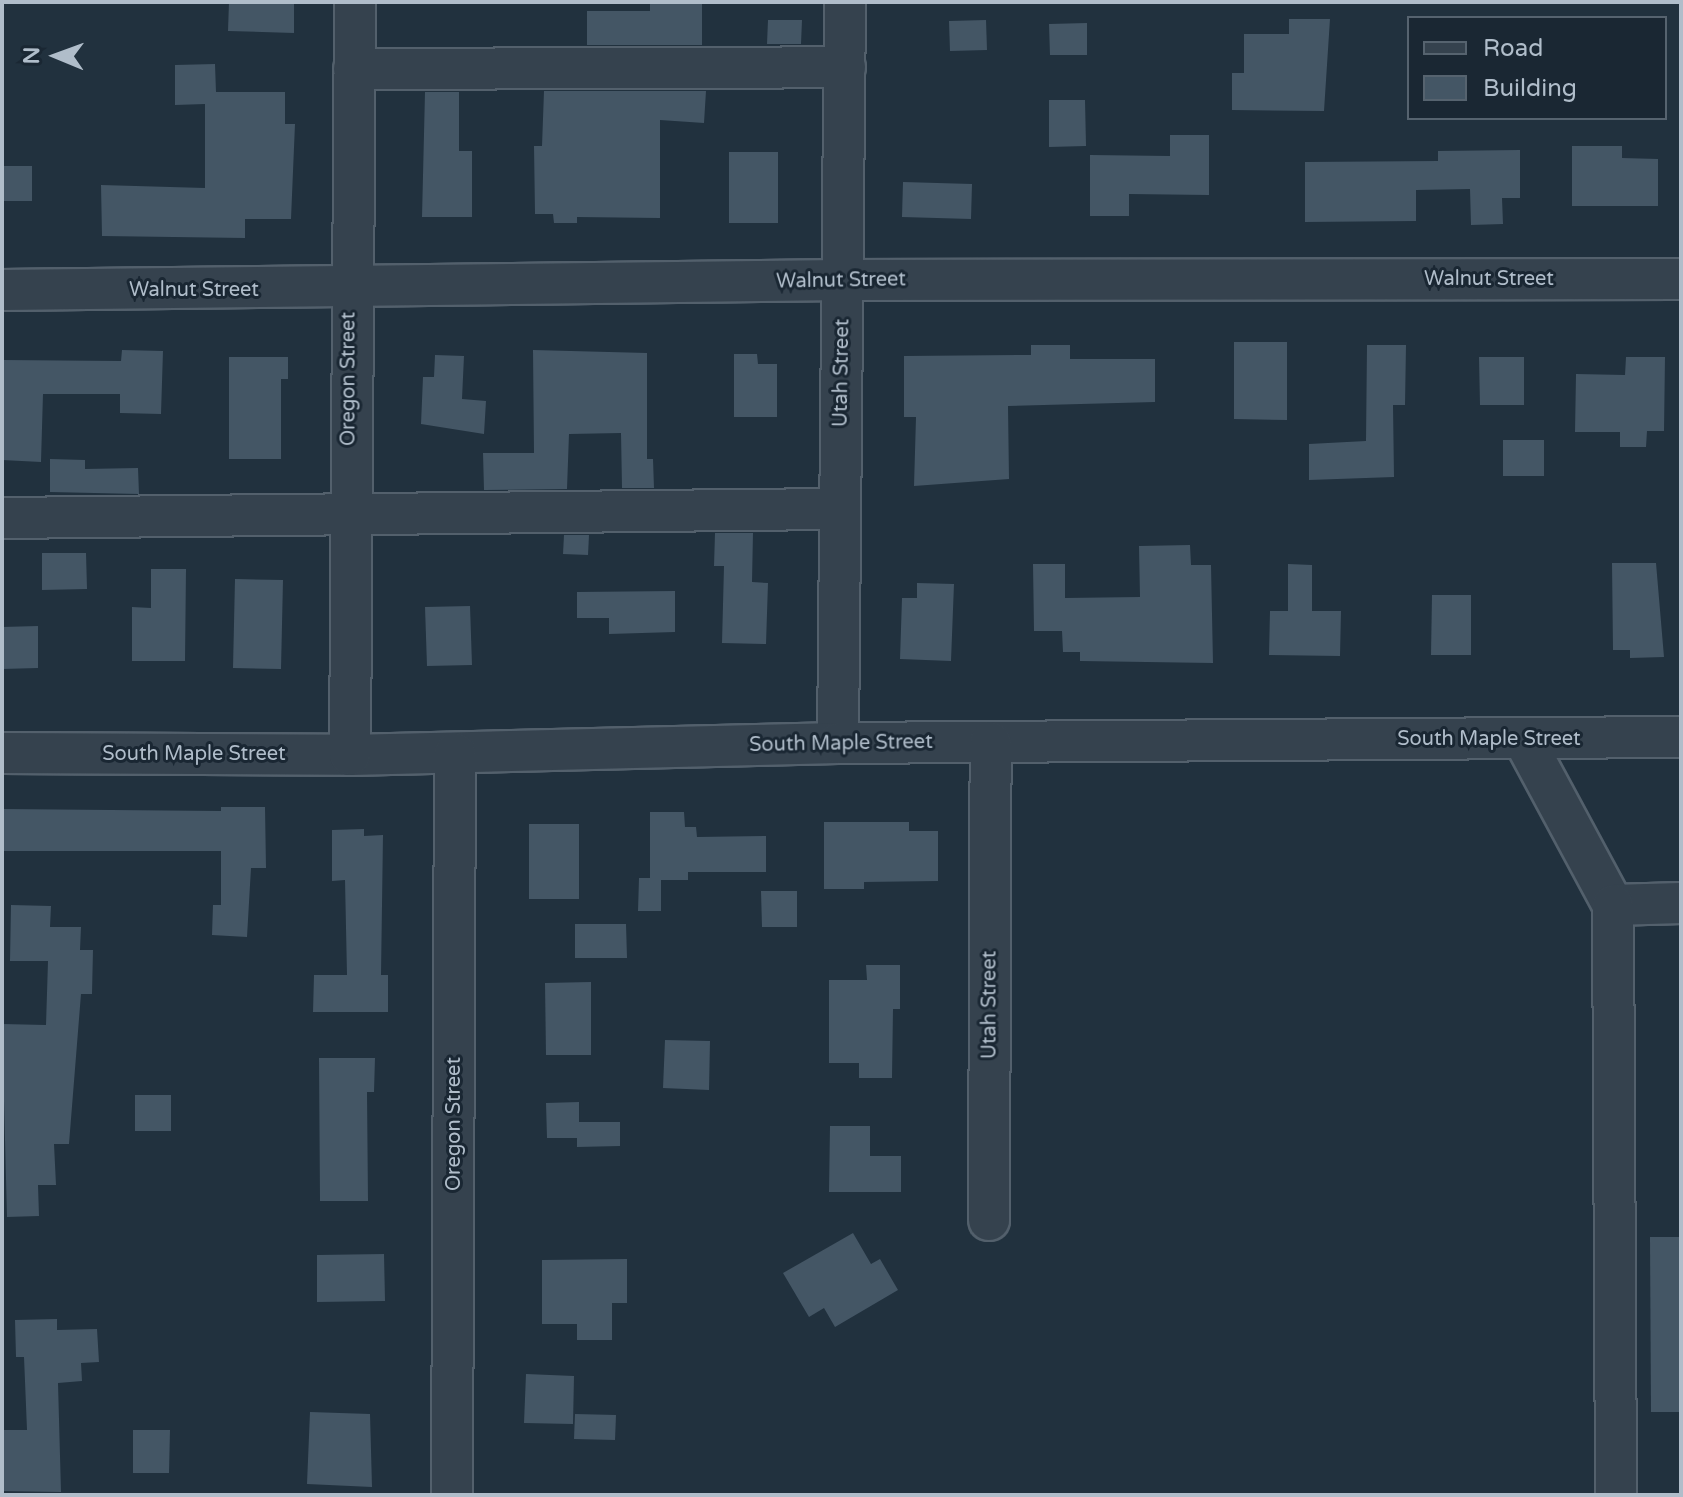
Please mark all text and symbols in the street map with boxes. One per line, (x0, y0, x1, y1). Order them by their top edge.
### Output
north arrow (16, 16, 96, 96)
legend (1407, 16, 1667, 120)
text: Road (1483, 34, 1543, 63)
text: N (19, 47, 45, 65)
text: Building (1483, 74, 1577, 103)
street label: Walnut Street (1424, 267, 1554, 291)
street label: Walnut Street (776, 268, 906, 294)
street label: Walnut Street (129, 278, 259, 302)
street label: Oregon Street (337, 312, 361, 446)
street label: Utah Street (829, 319, 855, 427)
street label: South Maple Street (1397, 727, 1581, 751)
street label: South Maple Street (749, 730, 933, 758)
street label: South Maple Street (102, 742, 286, 766)
street label: Utah Street (978, 951, 1002, 1059)
street label: Oregon Street (442, 1057, 466, 1191)

